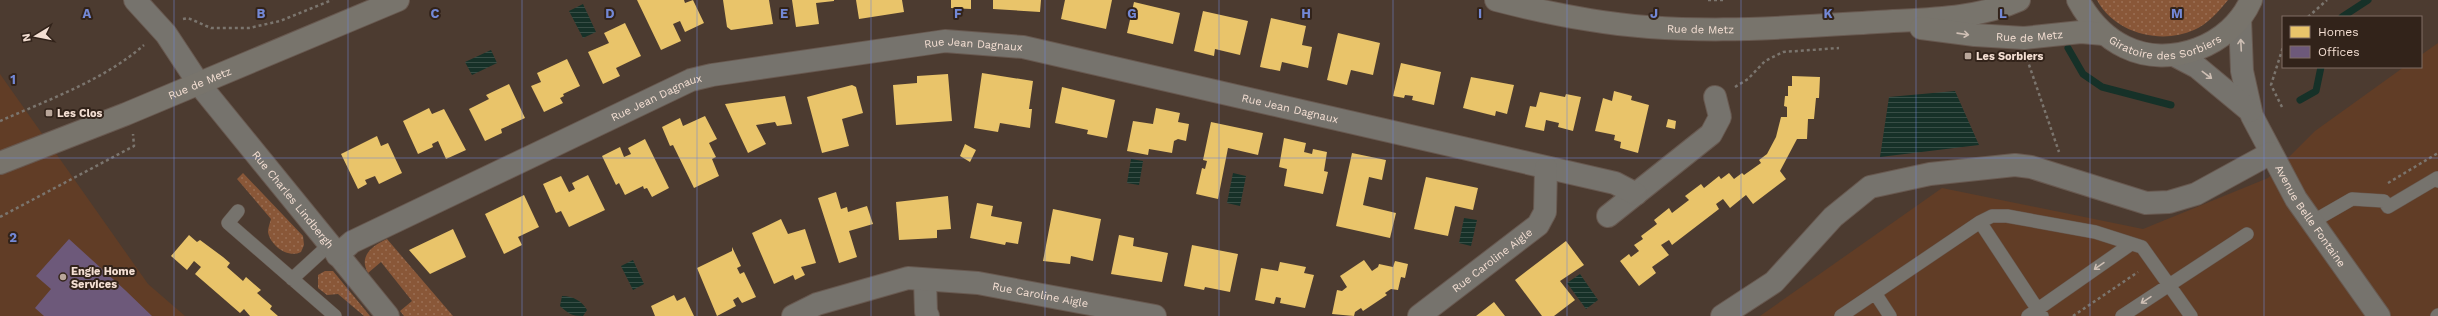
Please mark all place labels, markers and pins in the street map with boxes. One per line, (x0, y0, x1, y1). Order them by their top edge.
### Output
place label: Les Sorbiers (1976, 50, 2043, 63)
marker: Les Sorbiers (1963, 51, 1973, 61)
place label: Les Clos (57, 107, 103, 120)
marker: Les Clos (44, 108, 54, 118)
place label: Engie Home Services (71, 265, 135, 291)
marker: Engie Home Services (58, 272, 68, 282)

